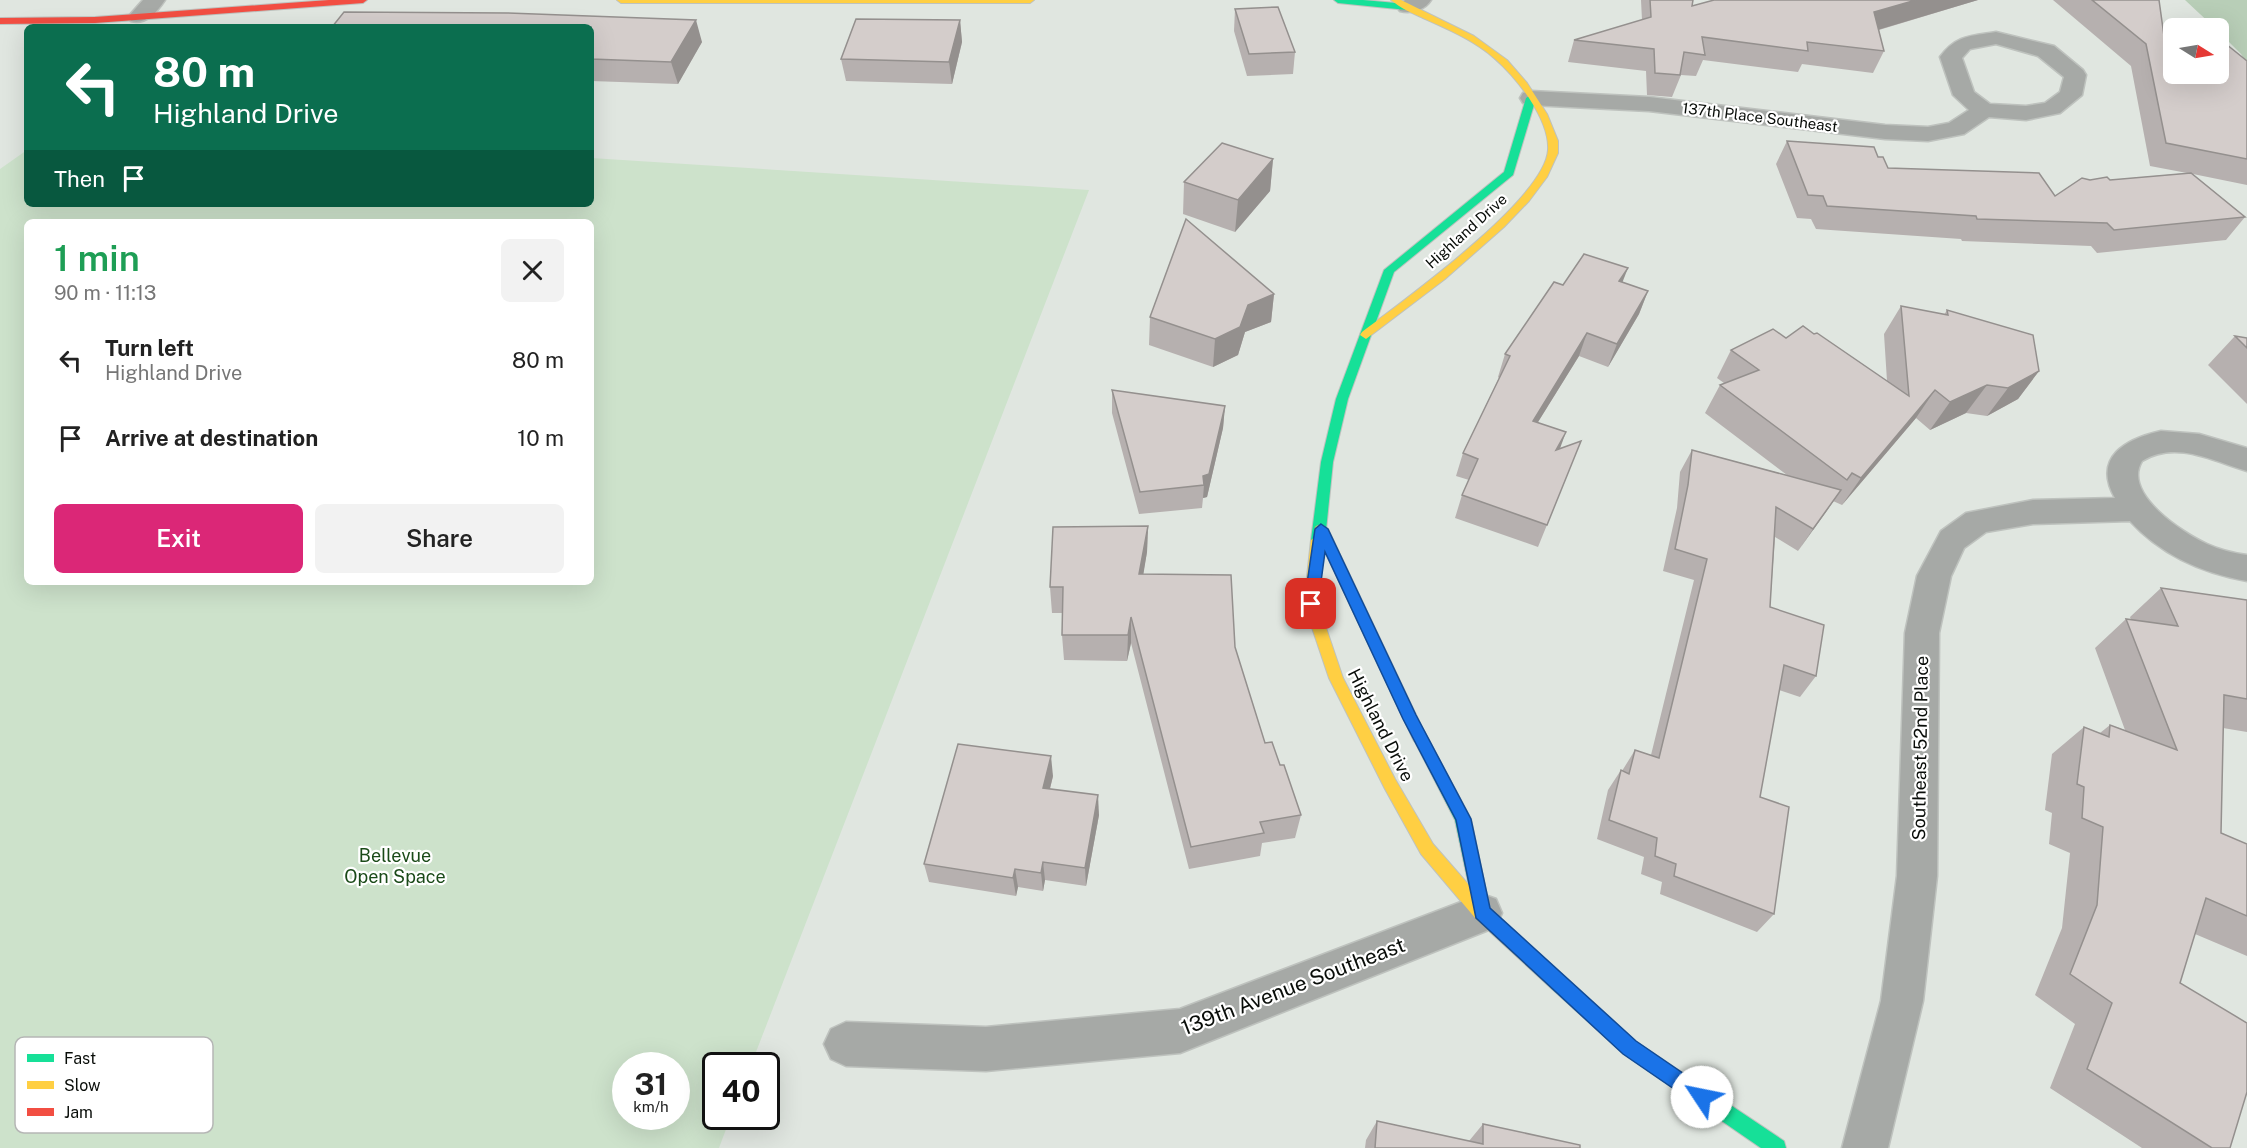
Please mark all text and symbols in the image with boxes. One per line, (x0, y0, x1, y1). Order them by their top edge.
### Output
north arrow (2163, 18, 2229, 84)
map controls (2163, 18, 2229, 84)
text: 80 m (153, 47, 255, 96)
icon: left (54, 48, 132, 126)
text: Highland Drive (153, 97, 339, 129)
street label: 137th Place Southeast (1681, 99, 1839, 135)
icon: arrive (117, 162, 150, 195)
text: Then (54, 166, 105, 192)
street label: Highland Drive (1422, 190, 1510, 272)
text: 1 min (54, 237, 140, 279)
button: close (501, 239, 564, 302)
text: 90 m · 11:13 (54, 281, 156, 305)
text: Turn left (105, 335, 194, 361)
icon: left (54, 344, 87, 377)
text: 80 m (512, 347, 564, 373)
text: Highland Drive (105, 361, 242, 385)
icon: arrive (54, 422, 87, 455)
text: Arrive at destination (105, 425, 318, 451)
text: 10 m (517, 425, 564, 451)
button: Exit (54, 504, 303, 573)
button: Share (315, 504, 564, 573)
pin (1285, 578, 1336, 629)
icon: arrive (1294, 587, 1327, 620)
street label: Southeast 52nd Place (1908, 655, 1932, 841)
street label: Highland Drive (1344, 665, 1418, 785)
park label: Bellevue Open Space (344, 845, 446, 887)
street label: 139th Avenue Southeast (1178, 932, 1408, 1040)
legend (15, 1037, 213, 1133)
text: Fast (64, 1049, 96, 1068)
speed limit sign: 40 (702, 1052, 780, 1130)
position arrow (1670, 1065, 1734, 1129)
text: 31 (635, 1066, 667, 1102)
text: Slow (64, 1076, 101, 1095)
text: km/h (633, 1098, 669, 1115)
text: Jam (64, 1103, 93, 1122)

